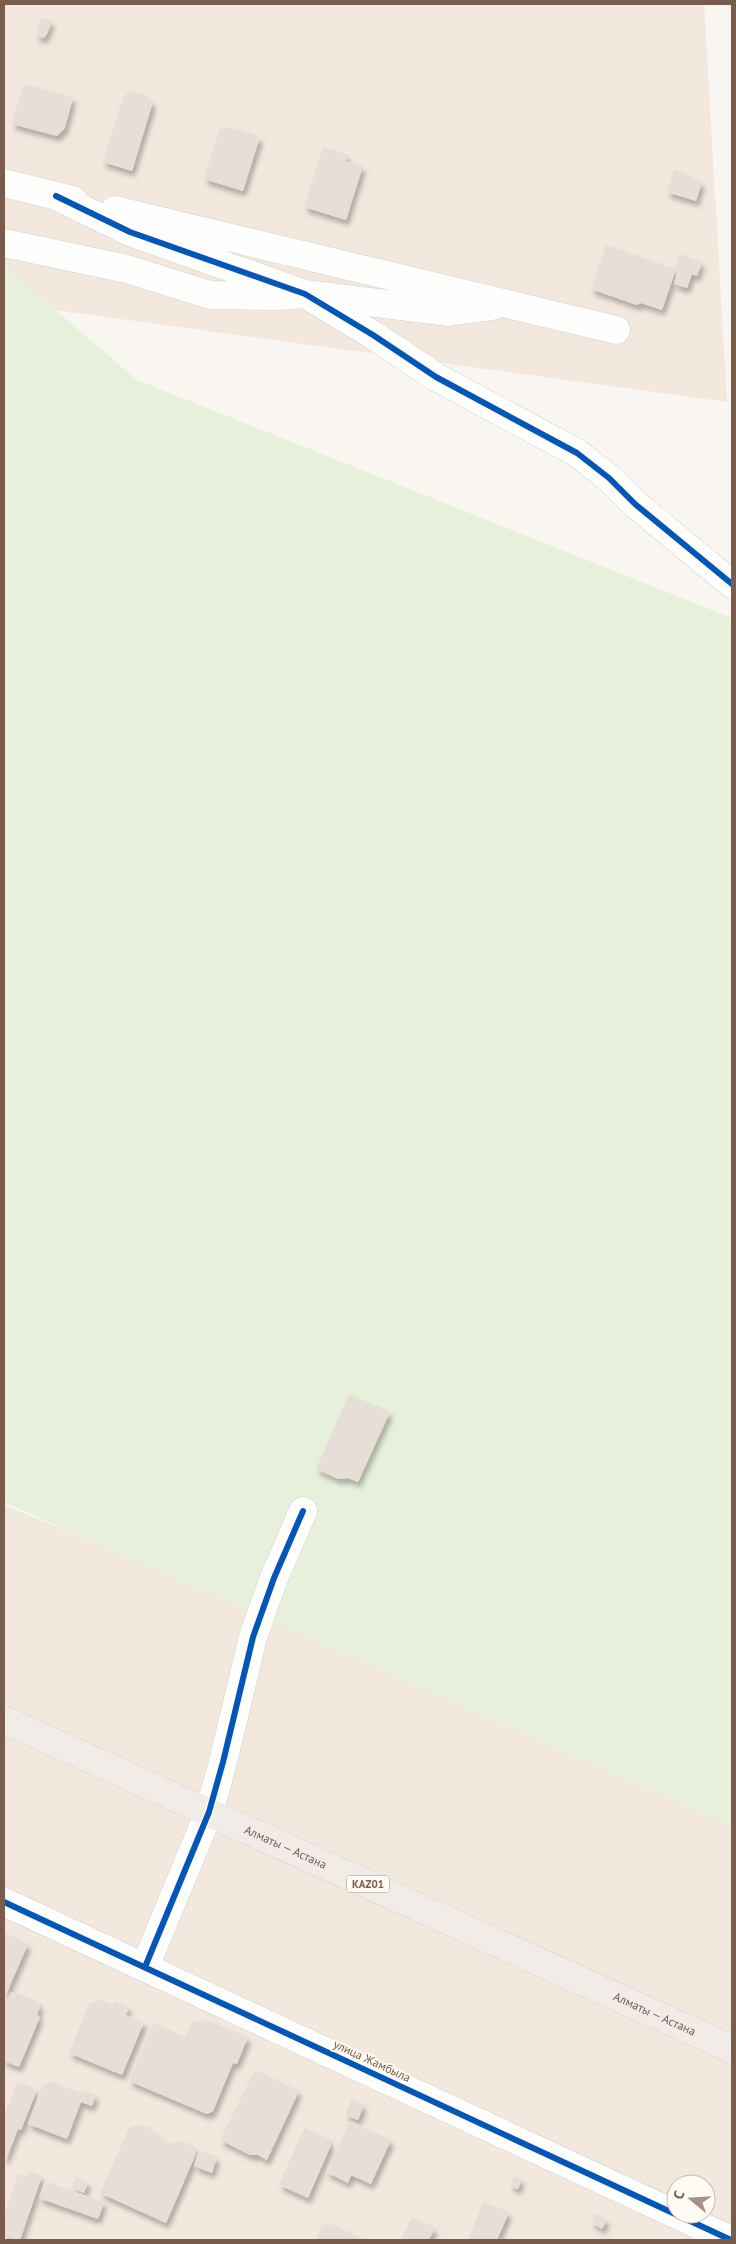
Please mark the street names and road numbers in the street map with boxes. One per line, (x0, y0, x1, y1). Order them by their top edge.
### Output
street label: Алматы — Астана (242, 1822, 329, 1872)
road number: KАZ01 (347, 1876, 389, 1892)
street label: Алматы — Астана (611, 1988, 698, 2039)
street label: улица Жамбыла (331, 2036, 413, 2085)

